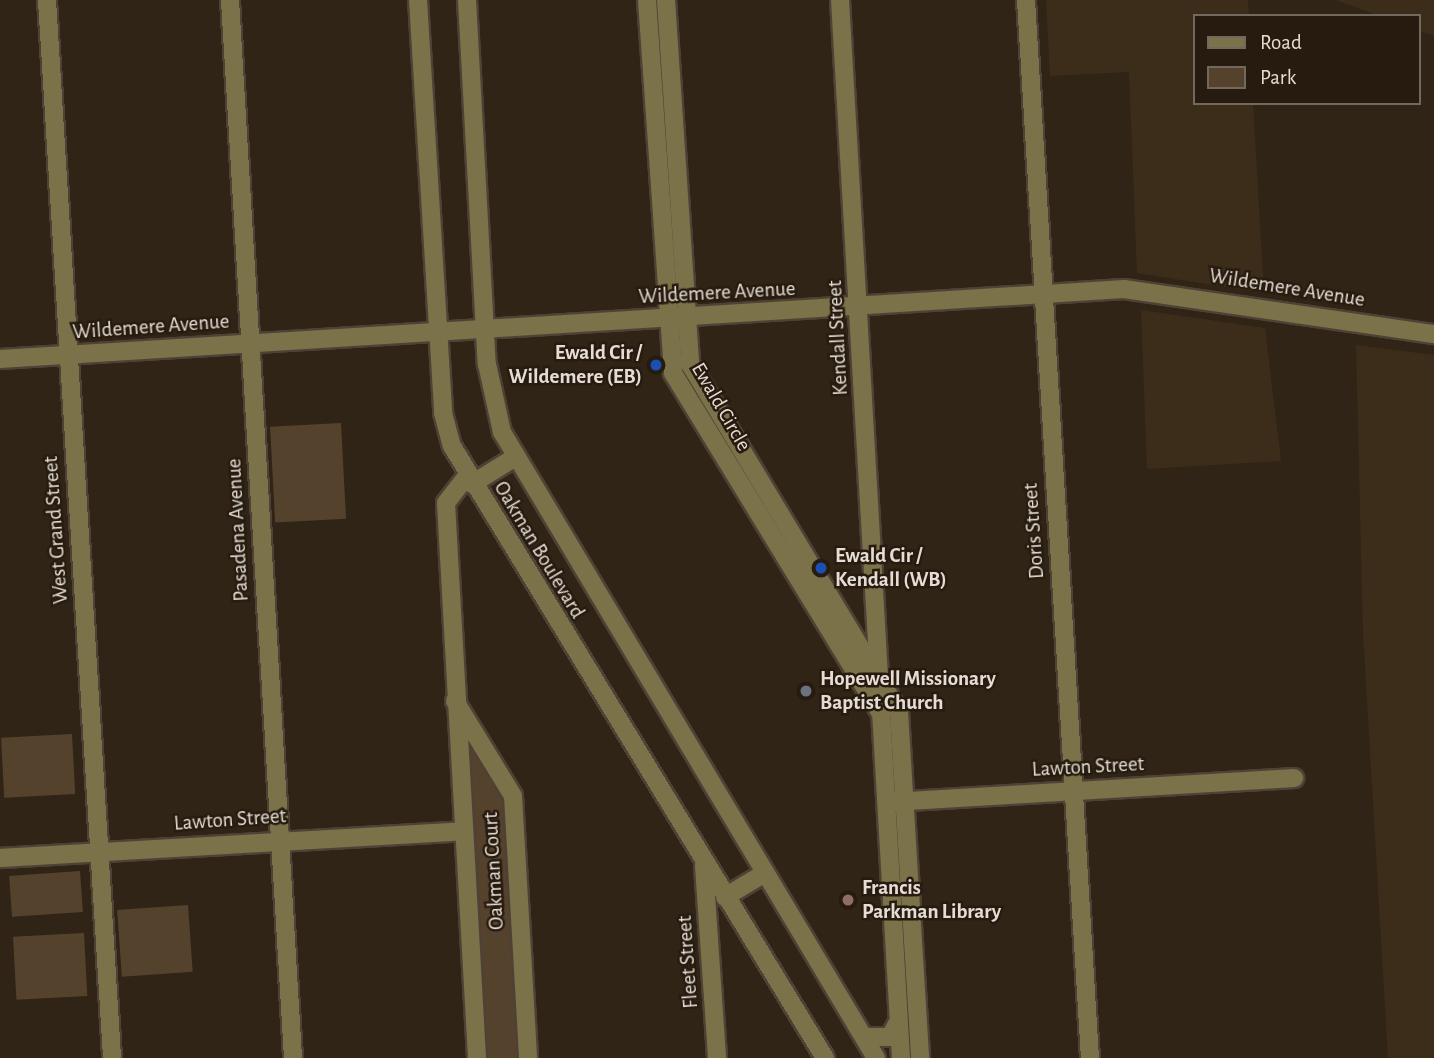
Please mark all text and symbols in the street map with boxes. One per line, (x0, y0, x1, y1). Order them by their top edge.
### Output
legend (1192, 14, 1420, 105)
text: Road (1260, 32, 1302, 53)
text: Park (1260, 67, 1296, 88)
street label: Wildemere Avenue (1207, 263, 1367, 313)
street label: Wildemere Avenue (638, 276, 796, 310)
street label: Kendall Street (822, 280, 854, 396)
street label: Wildemere Avenue (72, 309, 230, 345)
place label: Ewald Cir / Wildemere (EB) (508, 340, 642, 390)
marker: Ewald Cir / Wildemere (EB) (648, 357, 664, 373)
street label: Ewald Circle (686, 358, 756, 456)
street label: West Grand Street (38, 455, 74, 605)
street label: Pasadena Avenue (222, 458, 254, 602)
street label: Oakman Boulevard (488, 477, 590, 623)
street label: Doris Street (1018, 482, 1050, 580)
place label: Ewald Cir / Kendall (WB) (835, 543, 947, 593)
marker: Ewald Cir / Kendall (WB) (813, 560, 829, 576)
place label: Hopewell Missionary Baptist Church (820, 666, 996, 716)
marker: Hopewell Missionary Baptist Church (798, 683, 814, 699)
street label: Lawton Street (1031, 751, 1145, 783)
street label: Lawton Street (173, 804, 287, 836)
street label: Oakman Court (478, 811, 510, 931)
place label: Francis Parkman Library (862, 875, 1001, 925)
marker: Francis Parkman Library (840, 892, 856, 908)
street label: Fleet Street (672, 915, 704, 1009)

